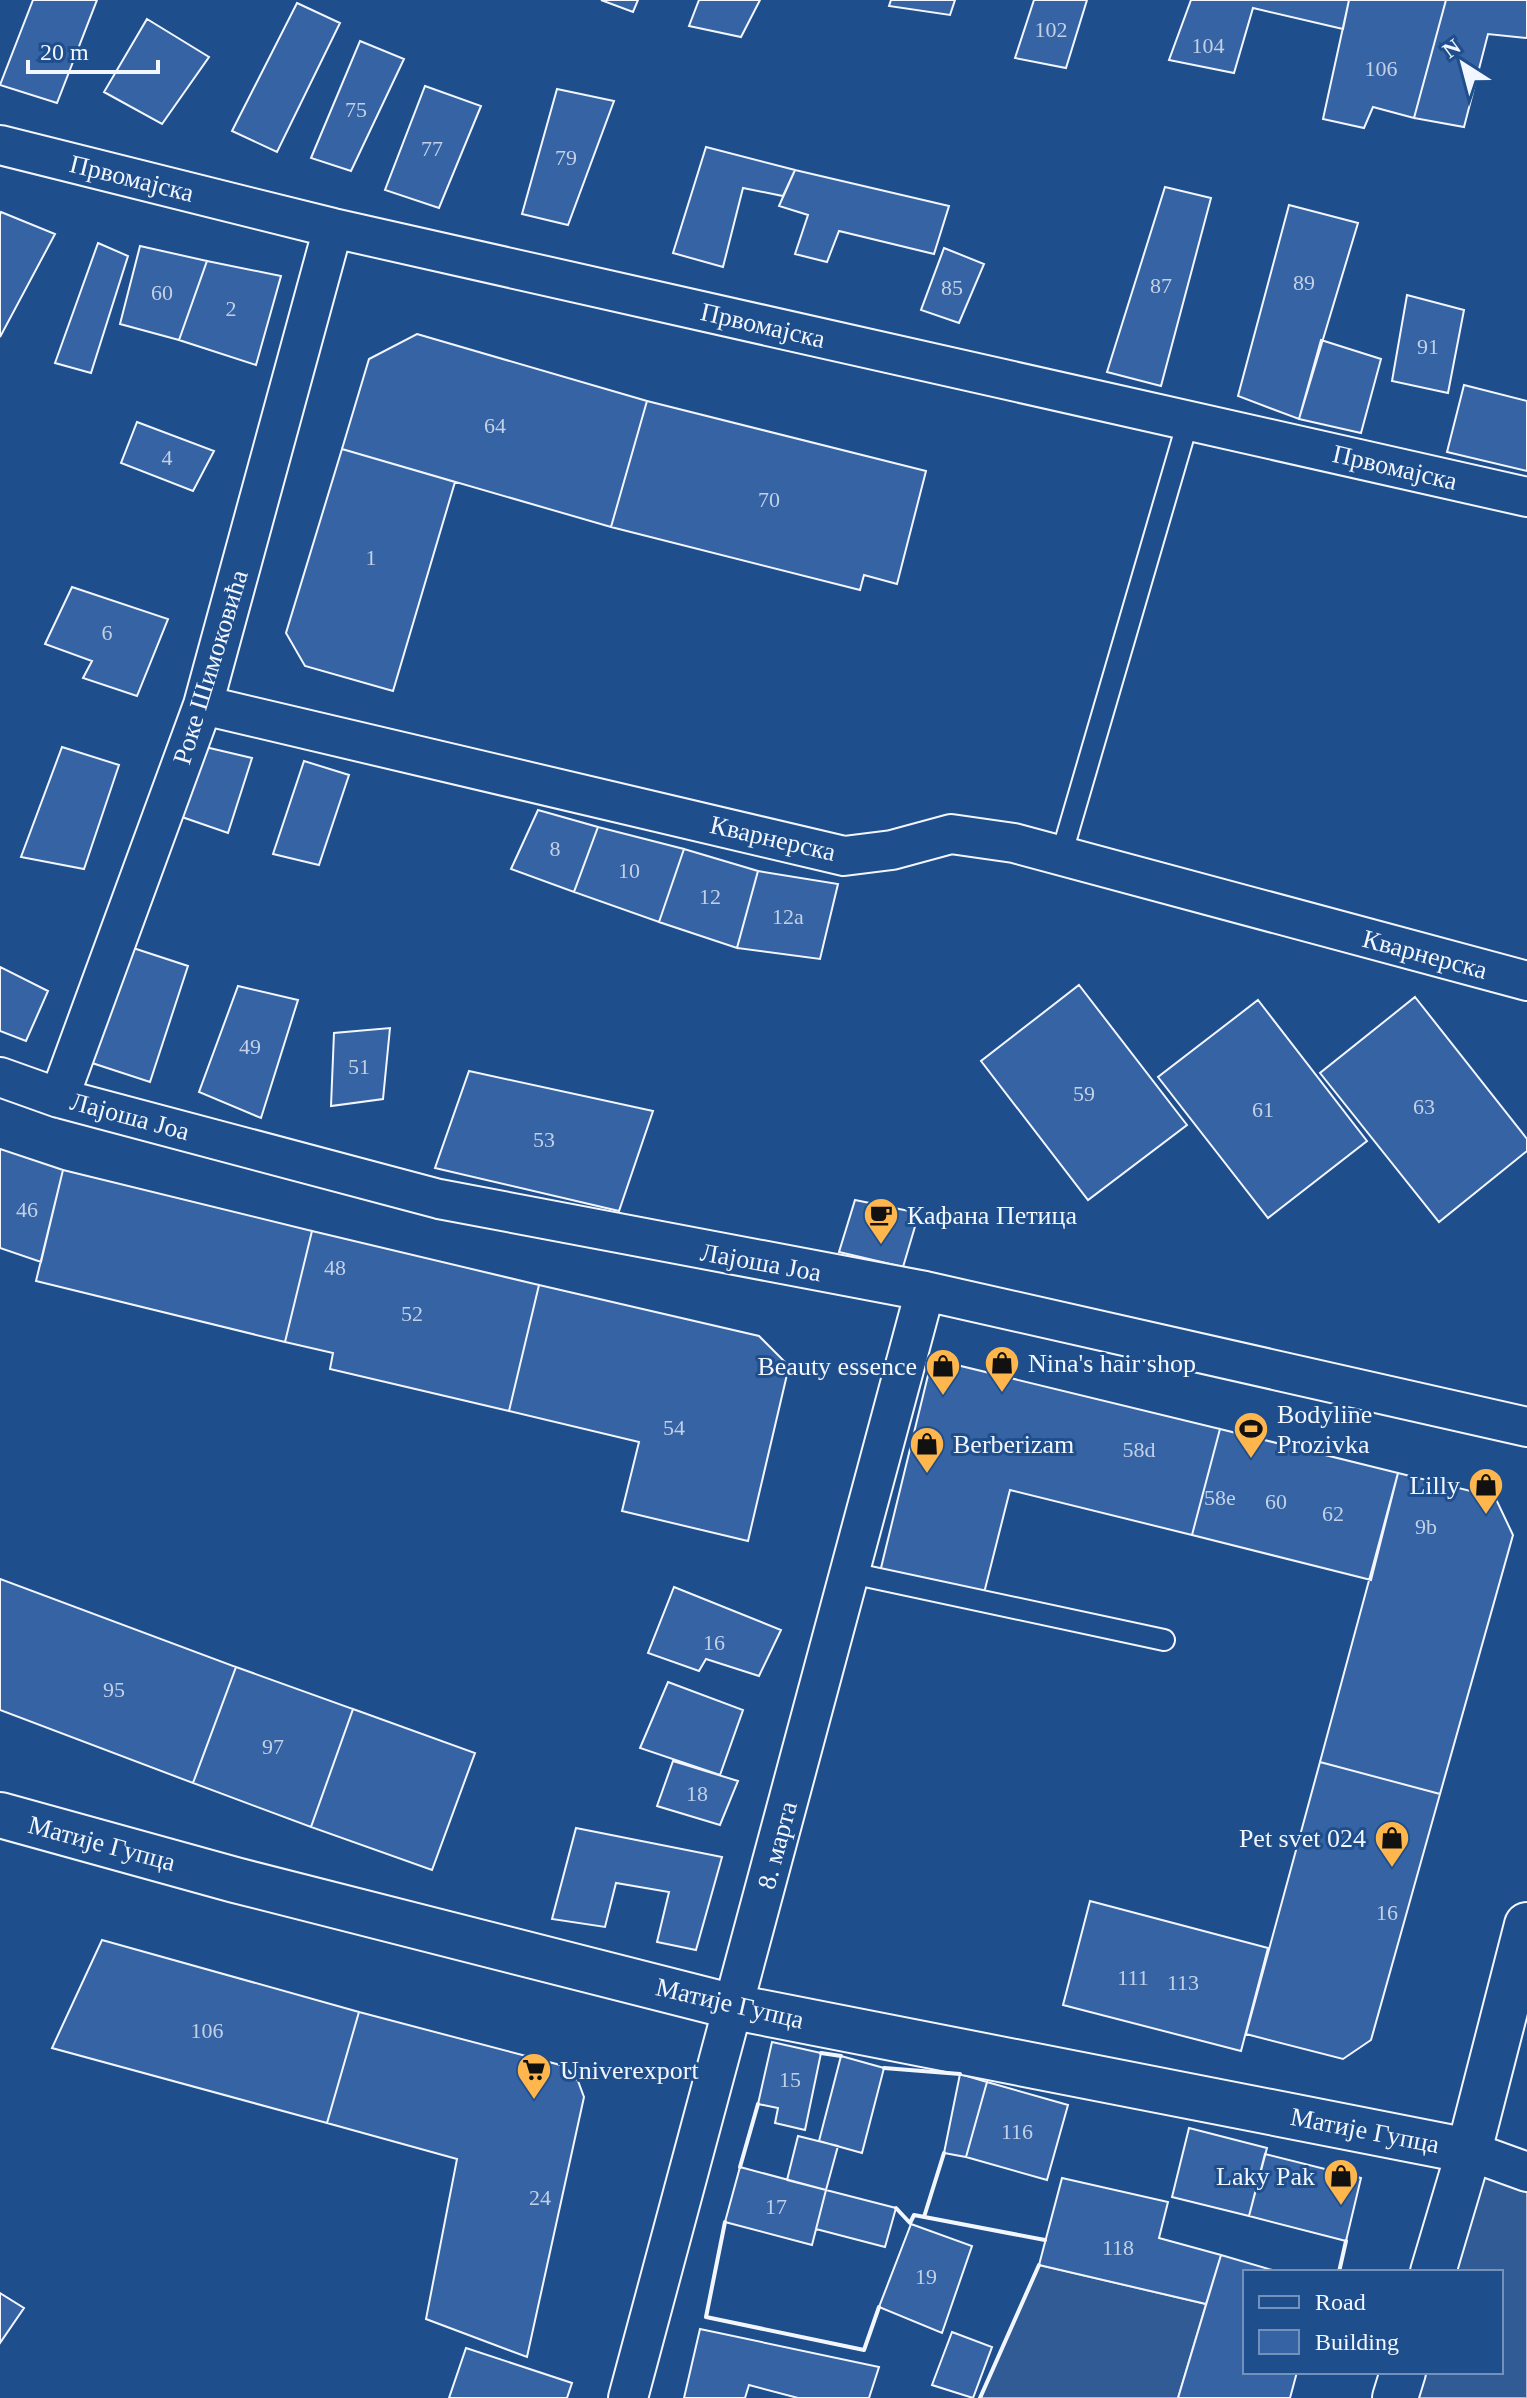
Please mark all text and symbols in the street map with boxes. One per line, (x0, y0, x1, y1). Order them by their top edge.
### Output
house number: 102 (1035, 17, 1068, 42)
scale bar (28, 24, 158, 74)
north arrow (1423, 24, 1503, 104)
house number: 104 (1192, 33, 1225, 58)
text: N (1438, 33, 1465, 63)
text: 20 m (40, 39, 89, 65)
house number: 106 (1365, 56, 1398, 81)
house number: 75 (345, 97, 367, 122)
house number: 77 (421, 136, 443, 161)
house number: 79 (555, 145, 577, 170)
street label: Првомајска (67, 149, 197, 208)
house number: 89 (1293, 270, 1315, 295)
house number: 87 (1150, 273, 1172, 298)
house number: 85 (941, 275, 963, 300)
house number: 60 (151, 280, 173, 305)
house number: 2 (226, 296, 237, 321)
street label: Првомајска (698, 297, 828, 354)
house number: 91 (1417, 334, 1439, 359)
house number: 64 (484, 413, 506, 438)
street label: Првомајска (1330, 439, 1460, 496)
house number: 4 (162, 445, 173, 470)
house number: 70 (758, 487, 780, 512)
house number: 1 (366, 545, 377, 570)
street label: Роке Шимоковића (167, 566, 254, 768)
house number: 6 (102, 620, 113, 645)
street label: Кварнерска (707, 810, 839, 867)
house number: 8 (550, 836, 561, 861)
house number: 10 (618, 858, 640, 883)
house number: 12 (699, 884, 721, 909)
house number: 12a (772, 904, 804, 929)
street label: Кварнерска (1359, 924, 1491, 985)
house number: 49 (239, 1034, 261, 1059)
house number: 51 (348, 1054, 370, 1079)
house number: 59 (1073, 1081, 1095, 1106)
street label: Лајоша Јоа (67, 1087, 193, 1146)
house number: 63 (1413, 1094, 1435, 1119)
house number: 61 (1252, 1097, 1274, 1122)
house number: 53 (533, 1127, 555, 1152)
cafe icon: Кафана Петица (862, 1196, 900, 1246)
house number: 46 (16, 1197, 38, 1222)
place label: Кафана Петица (907, 1201, 1077, 1230)
street label: Лајоша Јоа (698, 1238, 824, 1287)
house number: 48 (324, 1255, 346, 1280)
house number: 52 (401, 1301, 423, 1326)
shop icon: Nina's hair shop (983, 1344, 1021, 1394)
shop icon: Beauty essence (924, 1347, 962, 1397)
place label: Nina's hair shop (1028, 1349, 1196, 1378)
place label: Beauty essence (757, 1352, 917, 1381)
place label: Bodyline Prozivka (1277, 1400, 1372, 1459)
sports icon: Bodyline Prozivka (1232, 1410, 1270, 1460)
house number: 54 (663, 1415, 685, 1440)
shop icon: Berberizam (908, 1425, 946, 1475)
place label: Berberizam (953, 1430, 1074, 1459)
house number: 58d (1123, 1437, 1156, 1462)
shop icon: Lilly (1467, 1466, 1505, 1516)
place label: Lilly (1409, 1471, 1460, 1500)
house number: 58e (1204, 1485, 1236, 1510)
house number: 60 (1265, 1489, 1287, 1514)
house number: 62 (1322, 1501, 1344, 1526)
house number: 9b (1415, 1514, 1437, 1539)
house number: 16 (703, 1630, 725, 1655)
house number: 95 (103, 1677, 125, 1702)
house number: 97 (262, 1734, 284, 1759)
house number: 18 (686, 1781, 708, 1806)
street label: 8. марта (752, 1798, 803, 1892)
street label: Матије Гупца (25, 1810, 179, 1877)
shop icon: Pet svet 024 (1373, 1819, 1411, 1869)
place label: Pet svet 024 (1239, 1824, 1366, 1853)
house number: 16 (1376, 1900, 1398, 1925)
house number: 111 (1117, 1965, 1149, 1990)
house number: 113 (1167, 1970, 1199, 1995)
street label: Матије Гупца (653, 1972, 807, 2035)
house number: 106 (191, 2018, 224, 2043)
supermarket icon: Univerexport (515, 2051, 553, 2101)
place label: Univerexport (560, 2056, 699, 2085)
house number: 15 (779, 2067, 801, 2092)
street label: Матије Гупца (1288, 2102, 1442, 2159)
house number: 116 (1001, 2119, 1033, 2144)
shop icon: Laky Pak (1322, 2157, 1360, 2207)
place label: Laky Pak (1216, 2162, 1315, 2191)
house number: 24 (529, 2185, 551, 2210)
house number: 17 (765, 2194, 787, 2219)
house number: 118 (1102, 2235, 1134, 2260)
house number: 19 (915, 2264, 937, 2289)
legend (1243, 2270, 1503, 2374)
text: Road (1315, 2289, 1366, 2315)
text: Building (1315, 2329, 1399, 2355)

